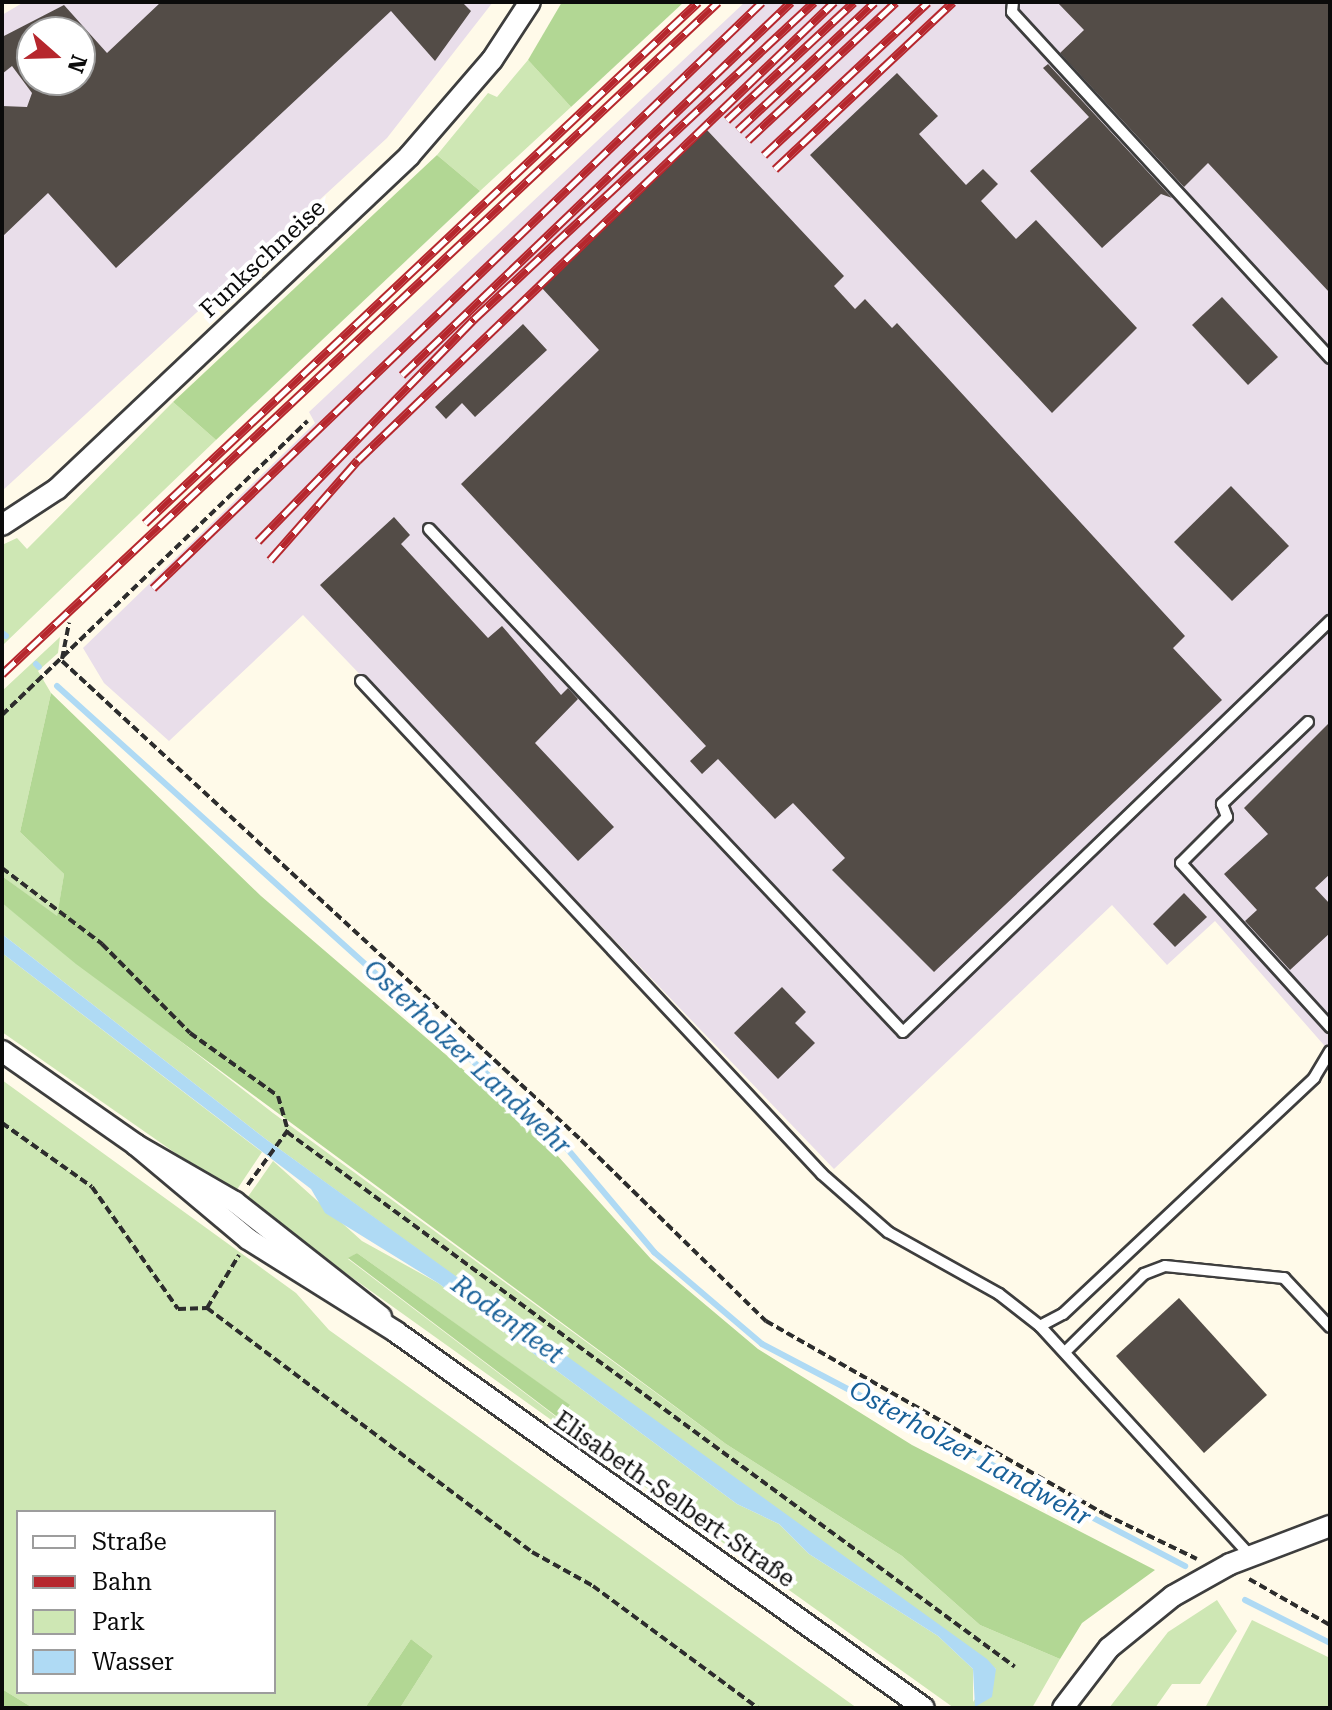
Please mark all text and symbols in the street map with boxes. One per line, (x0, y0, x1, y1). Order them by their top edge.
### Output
north arrow (16, 16, 96, 96)
text: N (63, 51, 92, 76)
street label: Funkschneise (194, 194, 332, 324)
water label: Osterholzer Landwehr (357, 954, 577, 1162)
water label: Rodenfleet (445, 1269, 569, 1371)
water label: Osterholzer Landwehr (844, 1374, 1096, 1534)
street label: Elisabeth-Selbert-Straße (548, 1406, 800, 1594)
legend (16, 1510, 276, 1694)
text: Straße (92, 1528, 167, 1556)
text: Bahn (92, 1568, 152, 1596)
text: Park (92, 1608, 145, 1636)
text: Wasser (92, 1648, 174, 1676)

